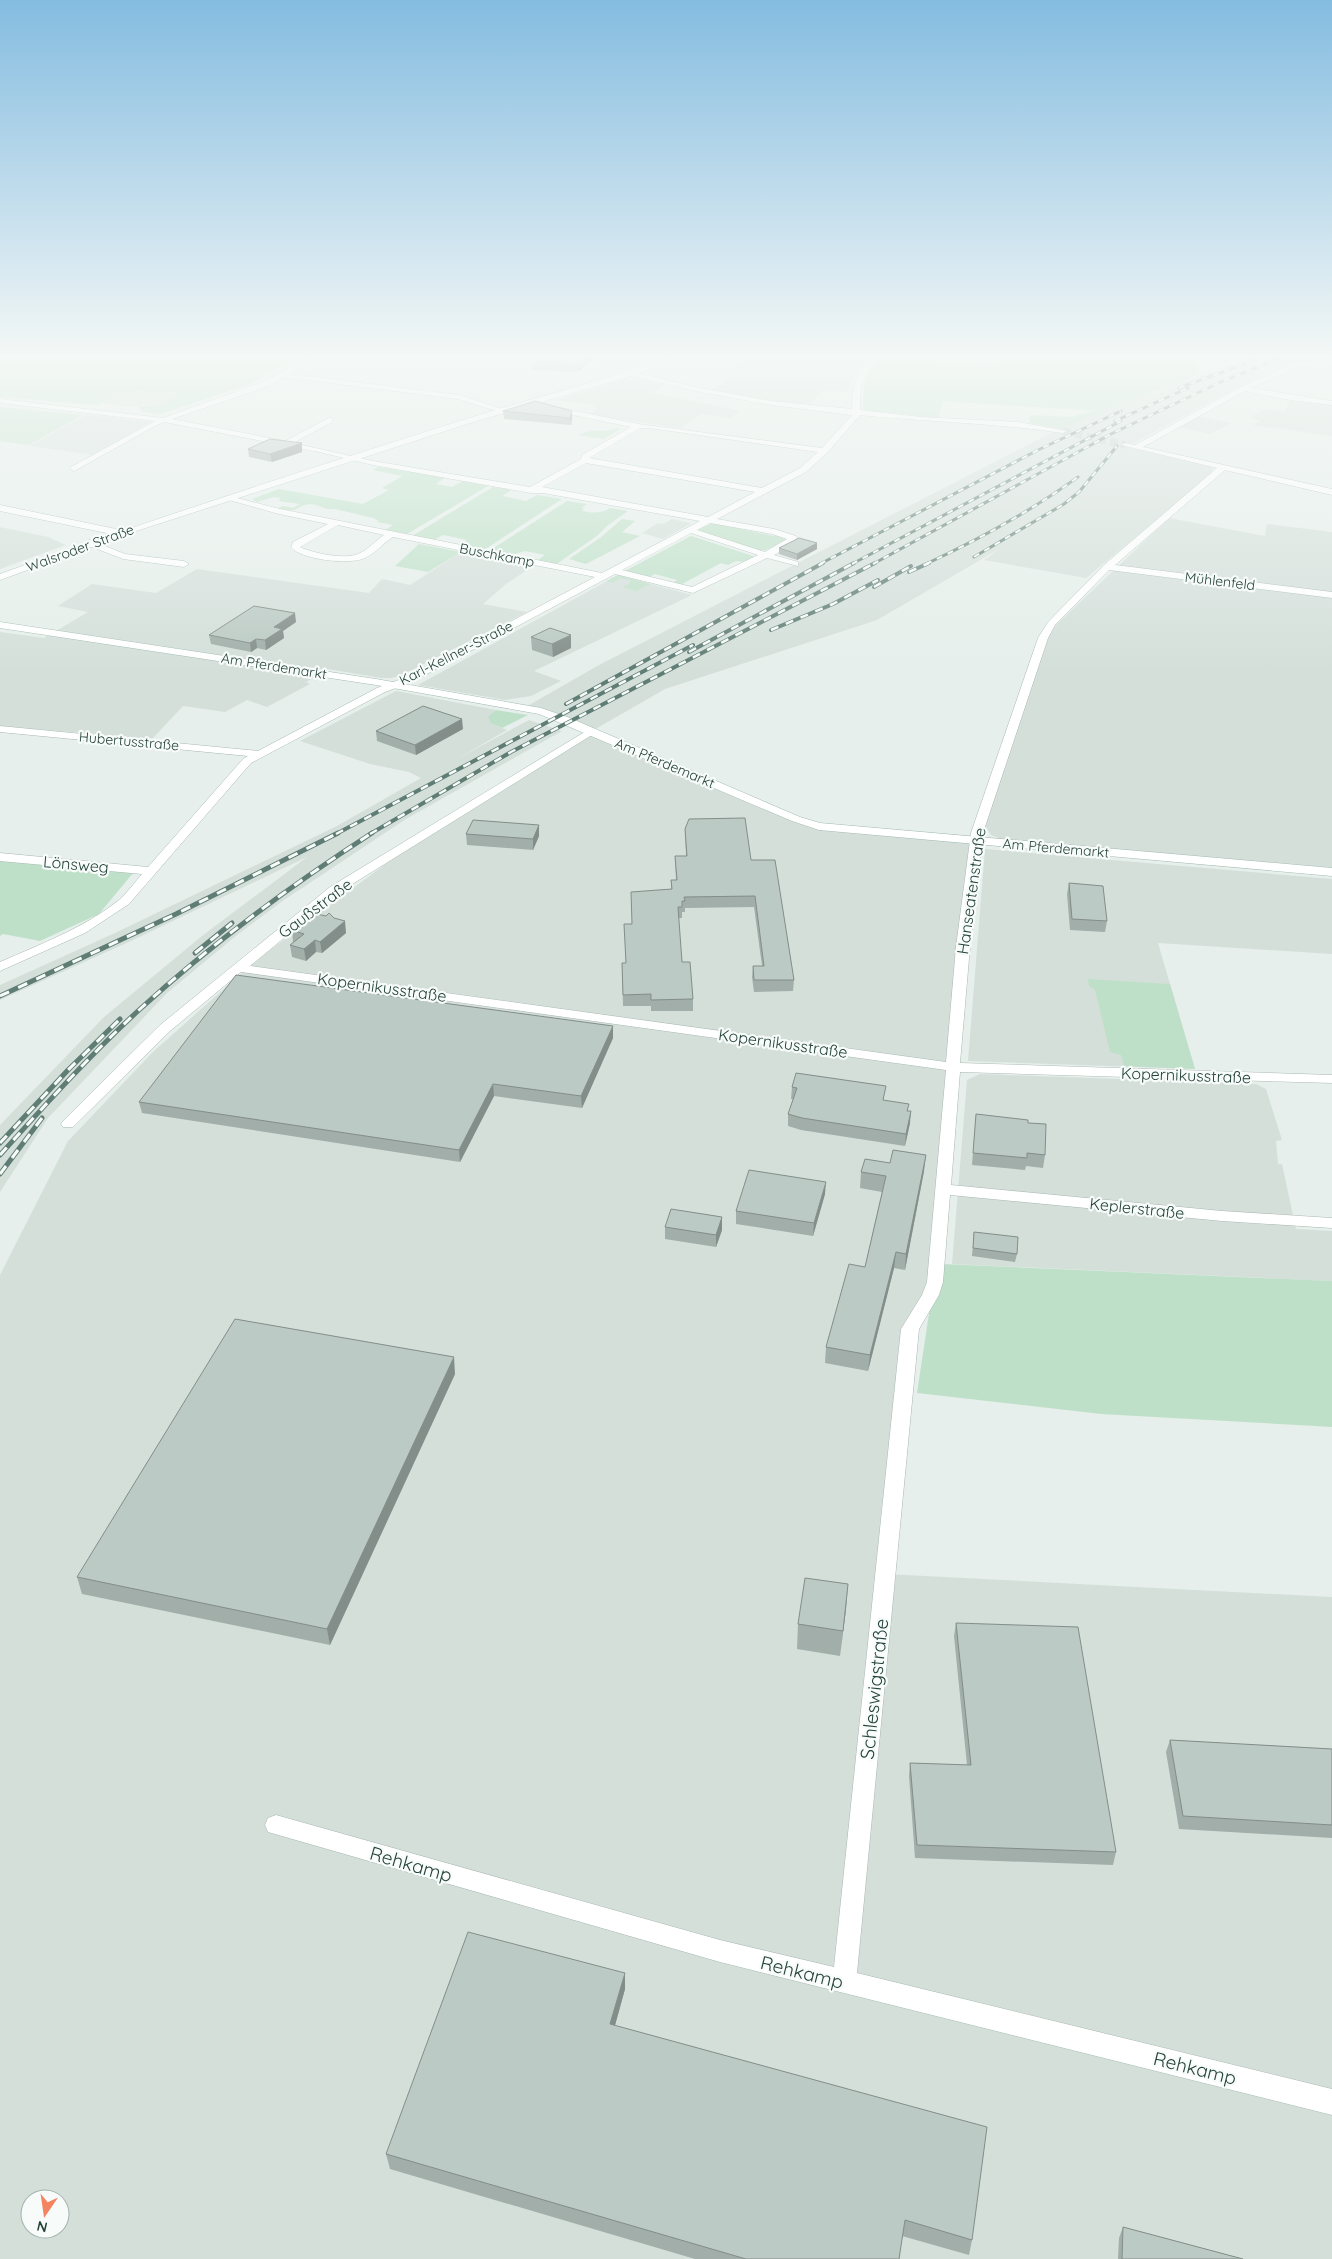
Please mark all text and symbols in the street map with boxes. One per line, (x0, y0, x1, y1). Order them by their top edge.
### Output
street label: Walsroder Straße (24, 520, 136, 576)
street label: Buschkamp (458, 539, 536, 571)
street label: Mühlenfeld (1184, 568, 1256, 594)
street label: Karl-Kellner-Straße (396, 617, 516, 689)
street label: Am Pferdemarkt (220, 649, 328, 683)
street label: Hubertusstraße (78, 728, 180, 754)
street label: Am Pferdemarkt (612, 734, 718, 792)
street label: Hanseatenstraße (952, 826, 990, 956)
street label: Am Pferdemarkt (1002, 834, 1110, 862)
street label: Lönsweg (42, 851, 110, 877)
street label: Gaußstraße (274, 874, 356, 942)
street label: Kopernikusstraße (316, 968, 448, 1006)
street label: Kopernikusstraße (717, 1024, 849, 1062)
street label: Kopernikusstraße (1121, 1063, 1251, 1087)
street label: Keplerstraße (1089, 1193, 1185, 1223)
street label: Schleswigstraße (855, 1617, 893, 1761)
street label: Rehkamp (367, 1841, 455, 1887)
street label: Rehkamp (758, 1950, 846, 1994)
street label: Rehkamp (1151, 2046, 1239, 2090)
north arrow (20, 2189, 70, 2239)
text: N (35, 2217, 49, 2237)

